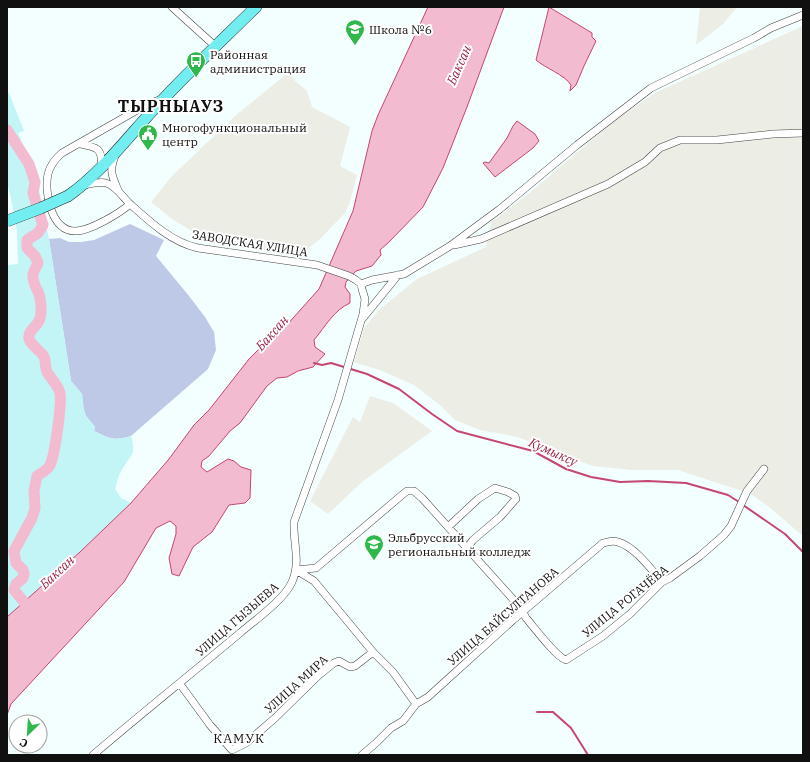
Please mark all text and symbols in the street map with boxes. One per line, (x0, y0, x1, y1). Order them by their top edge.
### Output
school or university icon: Школа №6 (344, 18, 366, 46)
place label: Школа №6 (369, 22, 432, 37)
water label: Баксан (442, 42, 475, 88)
place label: Районная администрация (210, 47, 306, 76)
bus stop icon: Районная администрация (185, 50, 207, 78)
district label: ТЫРНЫАУЗ (118, 96, 224, 116)
place label: Многофункциональный центр (162, 120, 307, 149)
public building icon: Многофункциональный центр (137, 123, 159, 151)
street label: ЗАВОДСКАЯ УЛИЦА (191, 226, 310, 260)
water label: Баксан (251, 311, 293, 355)
water label: Кумыксу (525, 433, 581, 471)
place label: Эльбрусский региональный колледж (388, 530, 531, 559)
school or university icon: Эльбрусский региональный колледж (363, 533, 385, 561)
water label: Баксан (35, 551, 78, 593)
street label: УЛИЦА РОГАЧЁВА (579, 561, 672, 640)
street label: УЛИЦА БАЙСУЛТАНОВА (444, 563, 562, 668)
street label: УЛИЦА ГЫЗЫЕВА (193, 579, 282, 659)
street label: УЛИЦА МИРА (261, 651, 331, 716)
north arrow (8, 714, 48, 754)
district label: КАМУК (213, 730, 265, 747)
text: С (17, 735, 30, 751)

